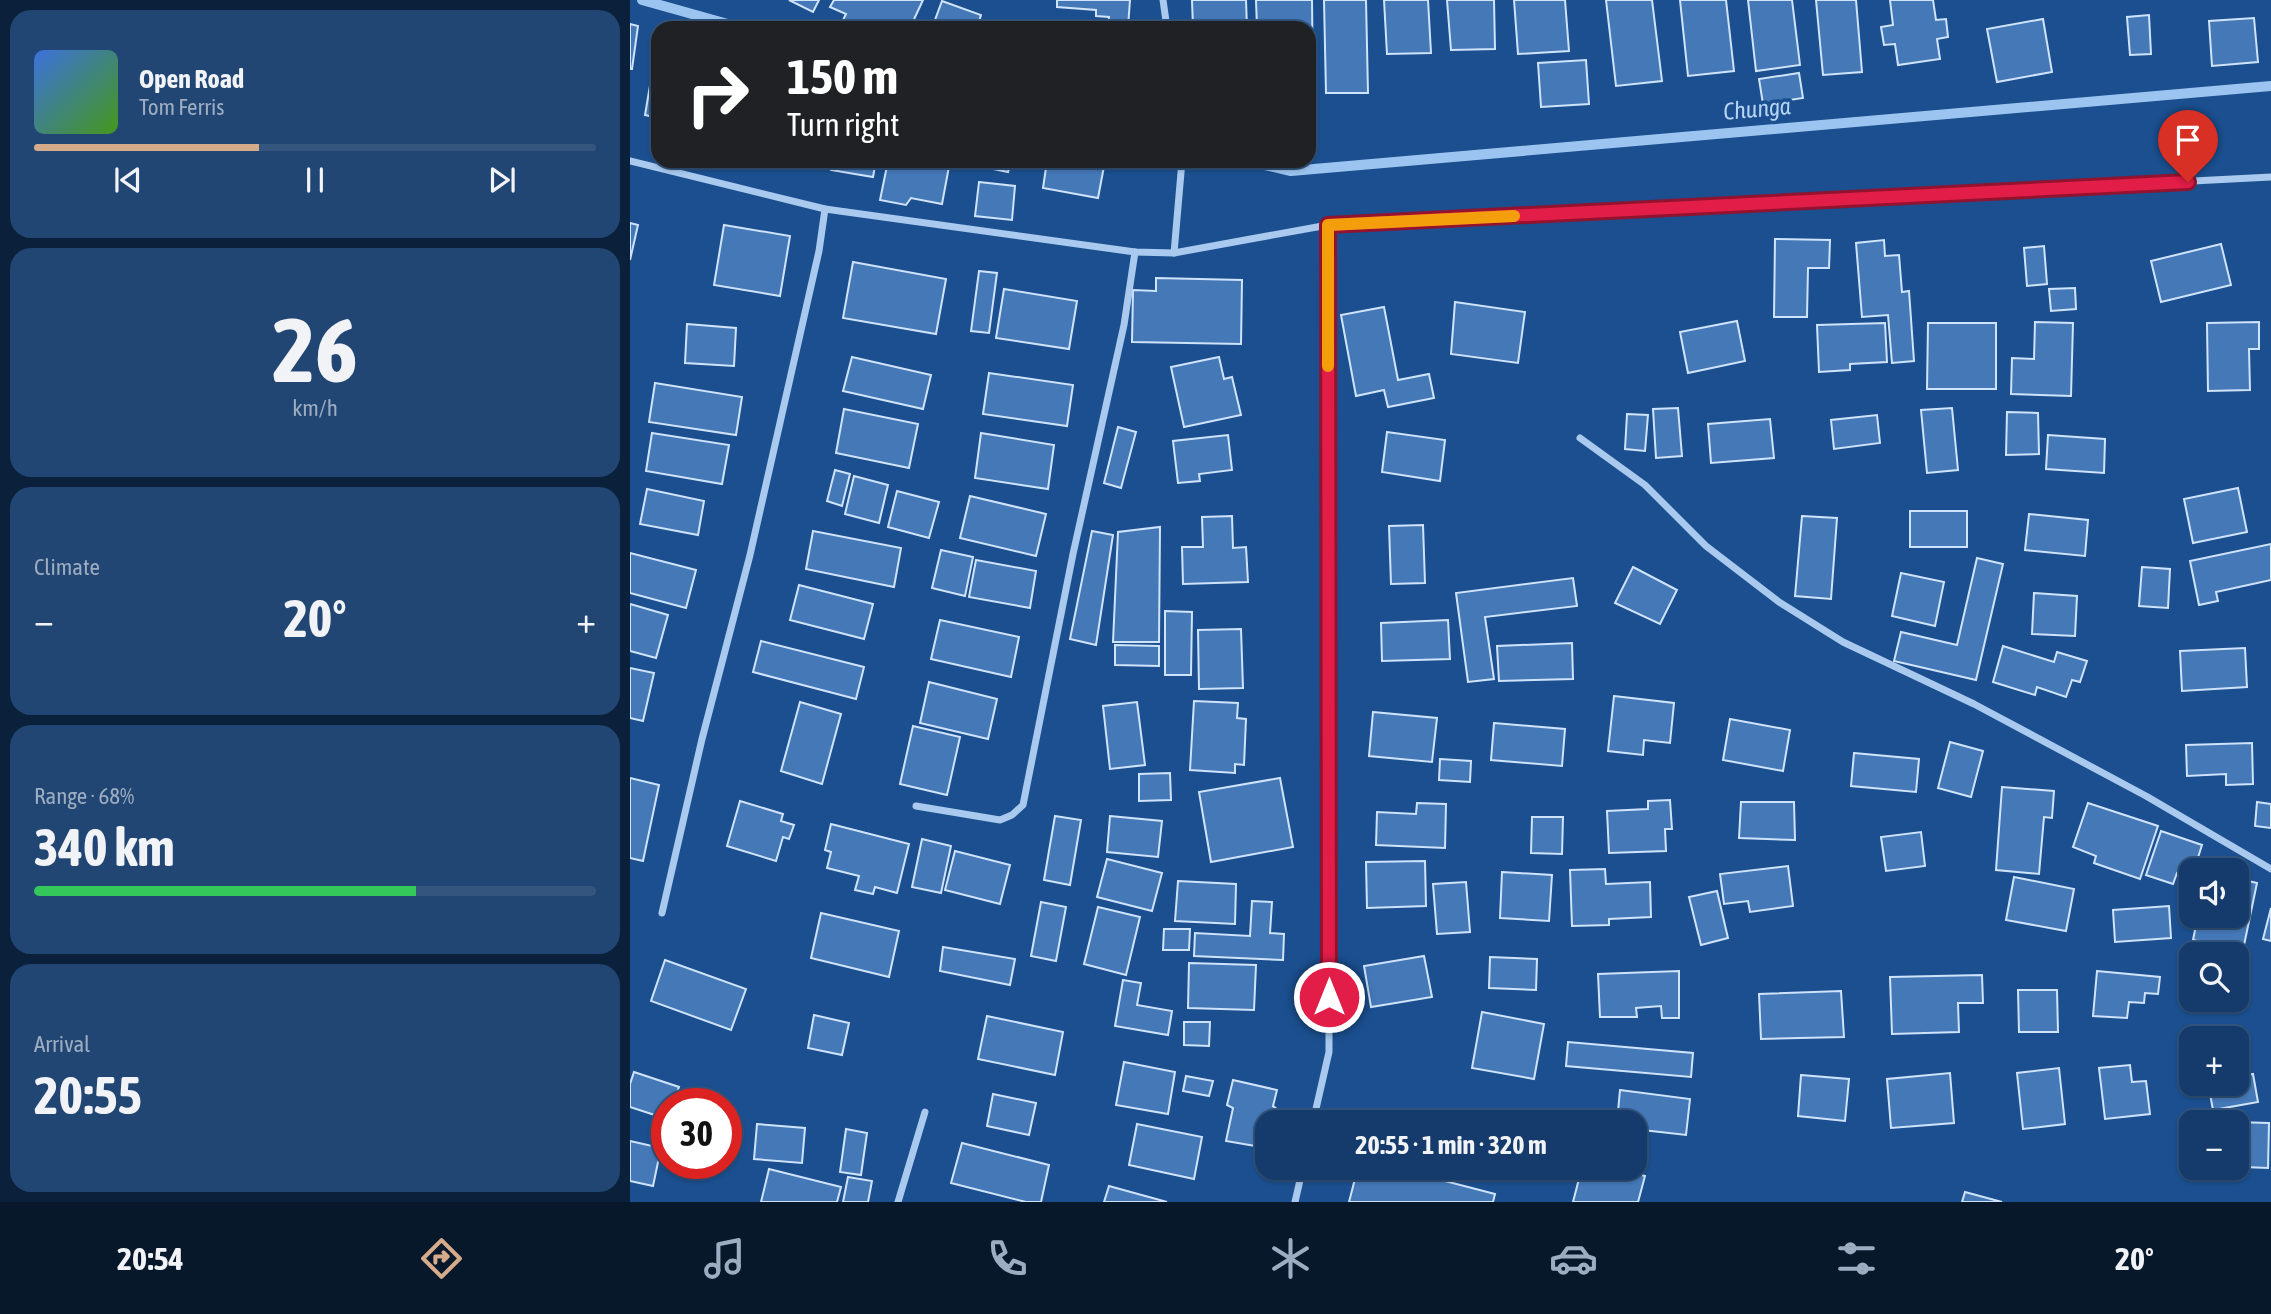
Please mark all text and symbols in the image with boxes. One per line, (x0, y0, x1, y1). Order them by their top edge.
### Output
text: 150 m (787, 48, 898, 104)
icon: right (672, 49, 763, 140)
text: Open Road (139, 64, 244, 94)
water label: Chunga (1722, 92, 1792, 125)
text: Tom Ferris (139, 94, 224, 120)
text: Turn right (787, 106, 900, 143)
pin (2158, 110, 2218, 182)
icon: arrive (2169, 121, 2207, 159)
icon: previous (109, 161, 147, 199)
icon: pause (296, 161, 334, 199)
icon: next (483, 161, 521, 199)
text: 26 (272, 297, 358, 401)
text: km/h (292, 395, 338, 421)
text: Climate (34, 554, 100, 580)
text: 20° (283, 588, 347, 648)
text: − (34, 598, 54, 641)
text: + (576, 598, 596, 641)
text: Range · 68% (34, 783, 134, 809)
text: 340 km (34, 817, 175, 877)
map controls (2179, 858, 2249, 1180)
button: sound (2179, 858, 2249, 928)
button: search (2179, 942, 2249, 1012)
position arrow (1292, 960, 1366, 1034)
button: + (2179, 1026, 2249, 1096)
text: Arrival (34, 1031, 90, 1057)
text: 20:55 (34, 1065, 142, 1125)
speed limit sign: 30 (651, 1088, 742, 1179)
button: − (2179, 1110, 2249, 1180)
text: 20:55 · 1 min · 320 m (1355, 1130, 1547, 1160)
icon: directions (417, 1234, 466, 1283)
icon: music (700, 1234, 749, 1283)
icon: phone (983, 1234, 1032, 1283)
icon: climate (1266, 1234, 1315, 1283)
icon: car (1549, 1234, 1598, 1283)
icon: filters (1832, 1234, 1881, 1283)
text: 20:54 (117, 1240, 183, 1277)
text: 20° (2115, 1240, 2154, 1277)

